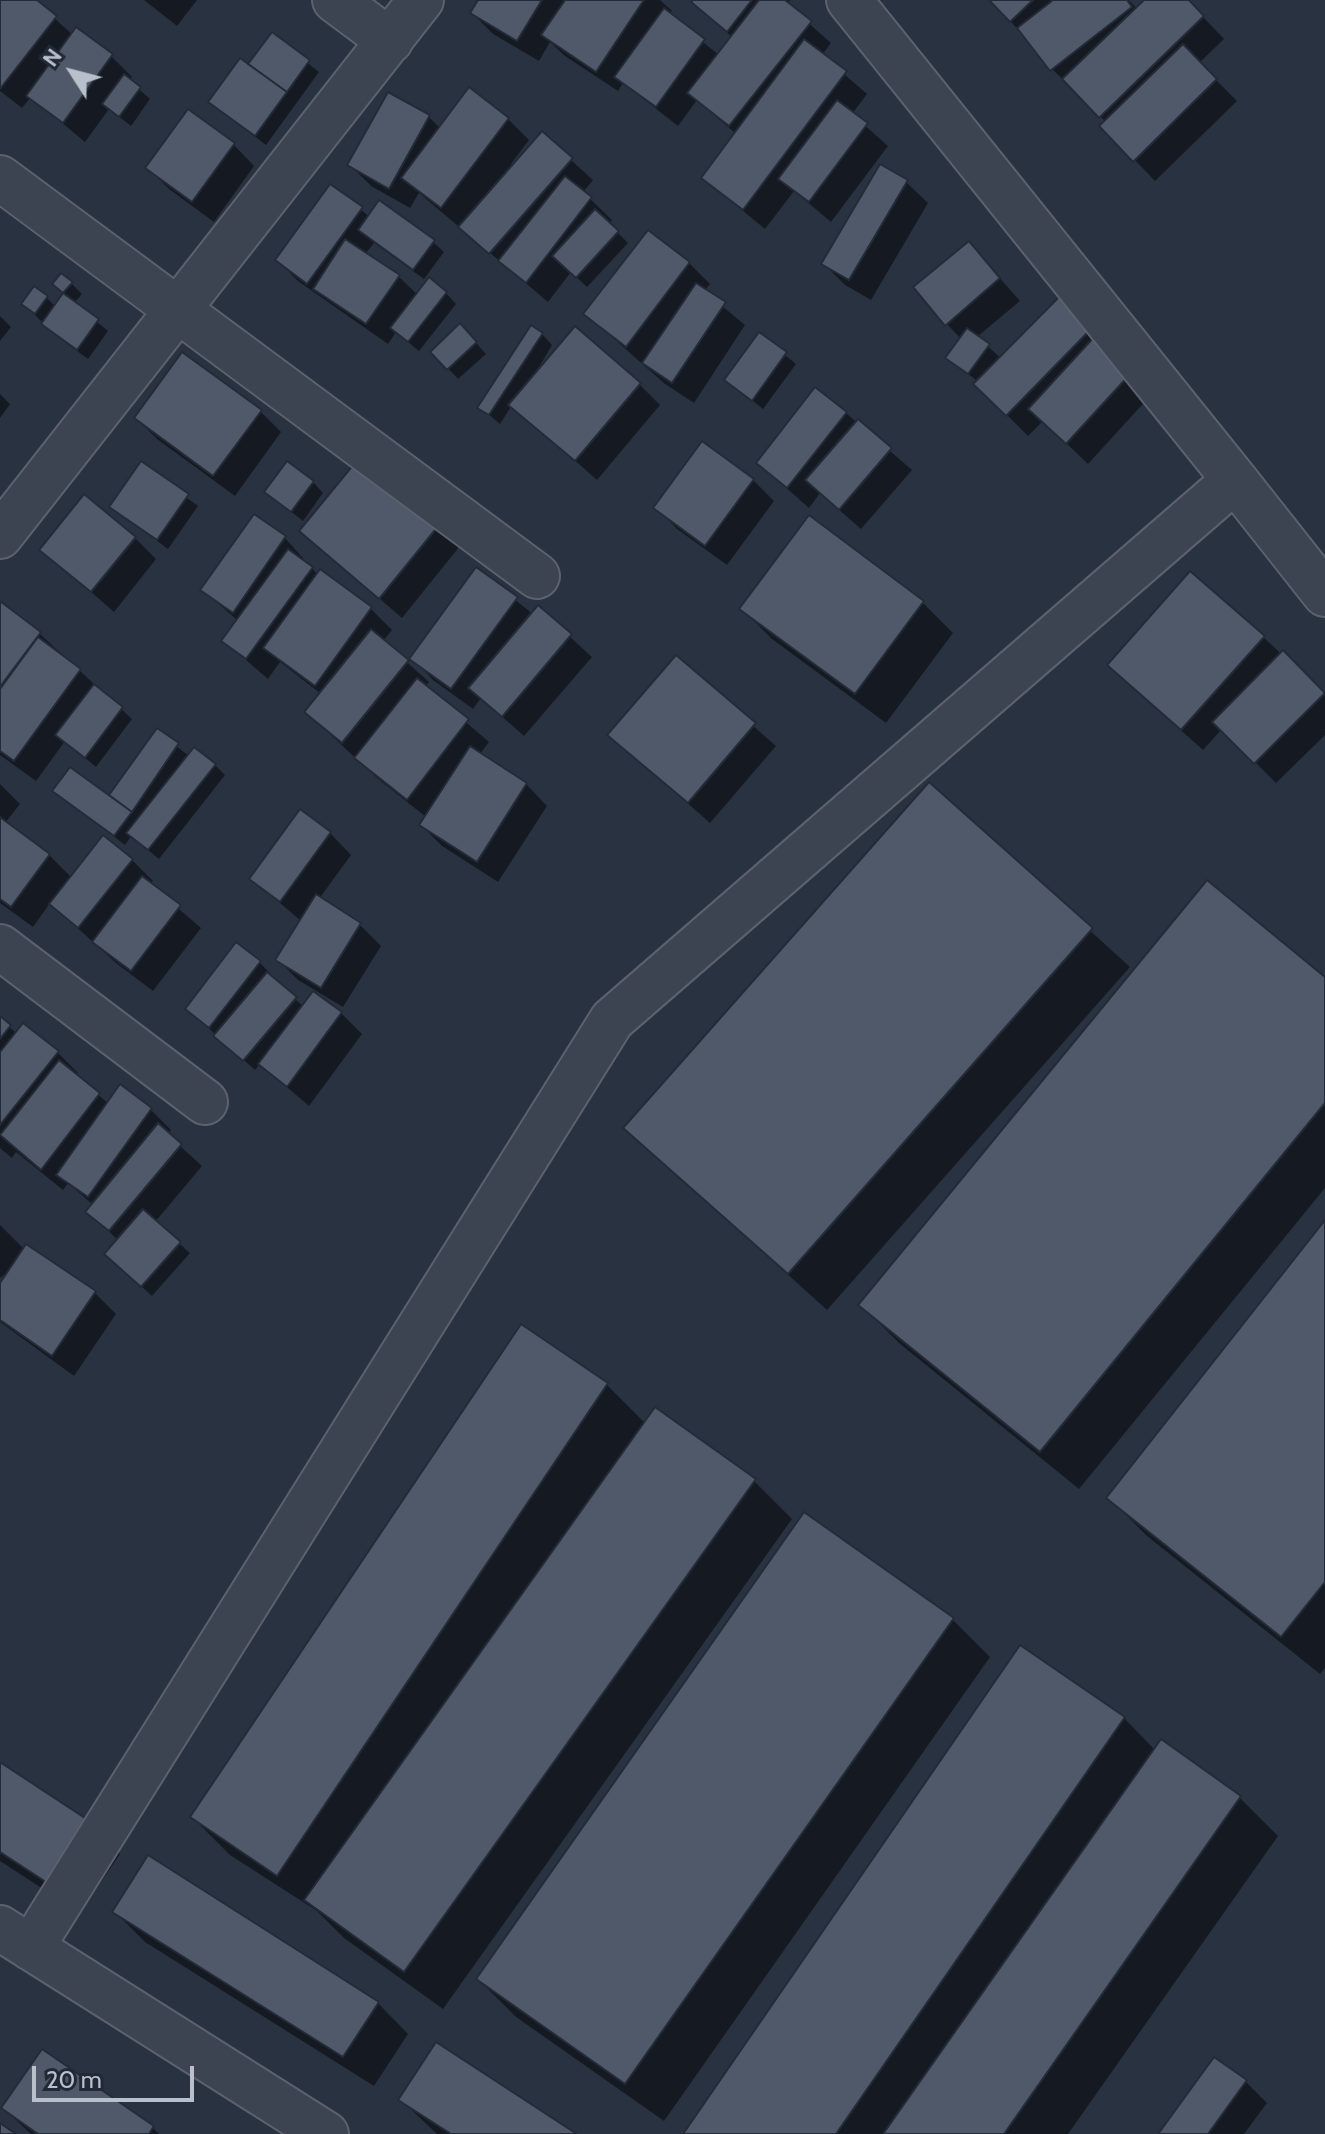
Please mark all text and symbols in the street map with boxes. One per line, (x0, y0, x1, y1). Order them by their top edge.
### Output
north arrow (32, 32, 112, 112)
text: N (37, 43, 68, 72)
scale bar (36, 2050, 198, 2100)
text: 20 m (46, 2065, 102, 2094)

